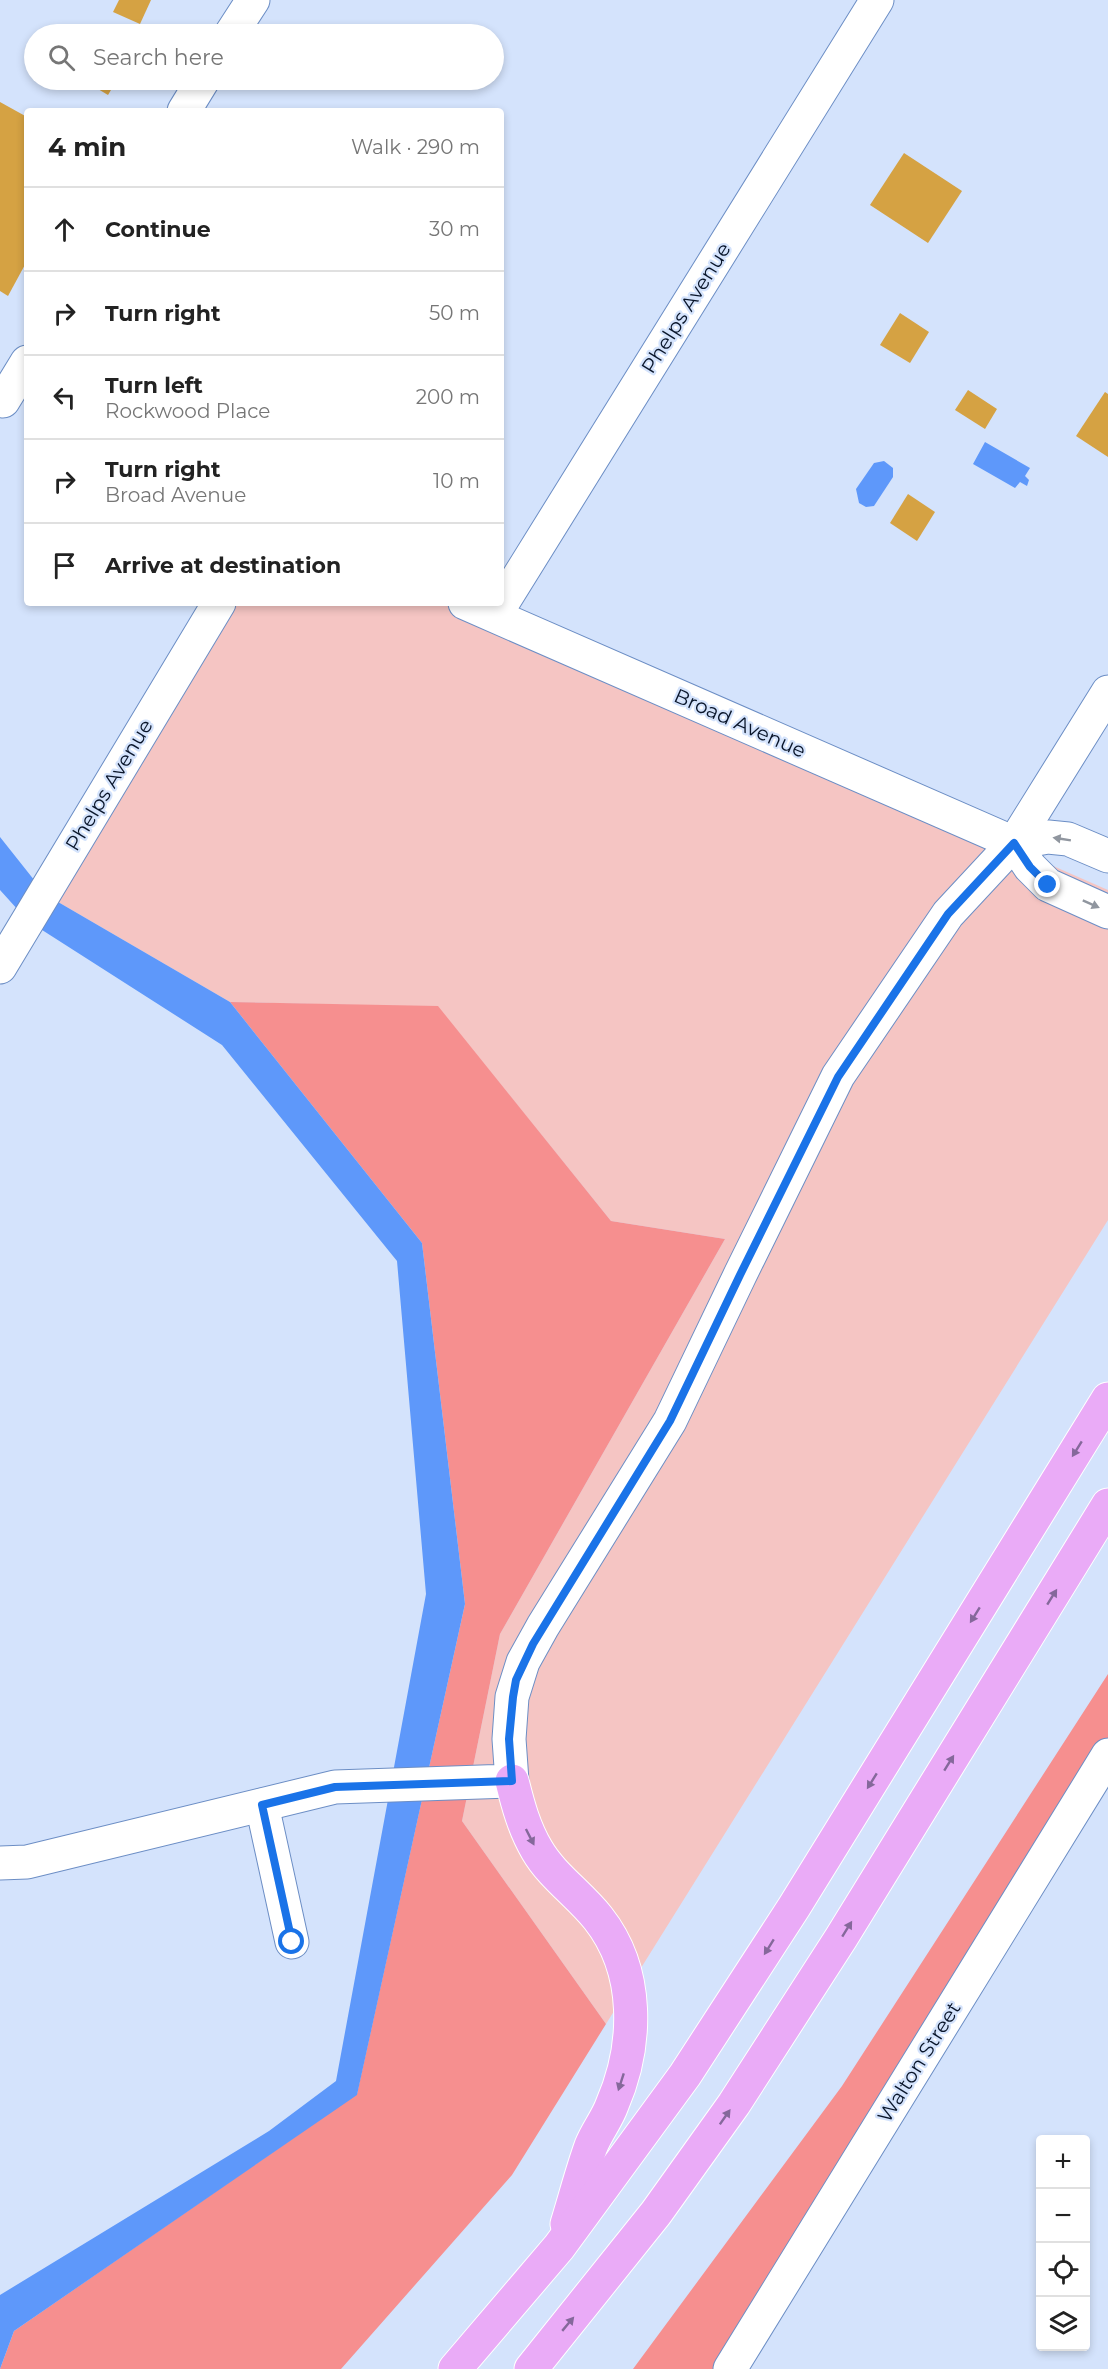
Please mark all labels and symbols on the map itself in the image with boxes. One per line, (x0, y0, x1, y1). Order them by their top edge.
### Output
street label: Phelps Avenue (636, 238, 736, 378)
street label: Broad Avenue (671, 683, 809, 763)
street label: Phelps Avenue (60, 715, 158, 855)
one-way arrow (1053, 834, 1072, 843)
route end (1034, 871, 1060, 897)
one-way arrow (1082, 899, 1100, 909)
one-way arrow (1072, 1441, 1083, 1457)
one-way arrow (1046, 1589, 1057, 1605)
one-way arrow (969, 1607, 980, 1623)
one-way arrow (944, 1755, 955, 1771)
one-way arrow (867, 1773, 878, 1789)
one-way arrow (525, 1828, 535, 1845)
one-way arrow (841, 1921, 852, 1937)
route start (278, 1928, 304, 1954)
one-way arrow (764, 1938, 775, 1955)
street label: Walton Street (872, 1997, 966, 2127)
one-way arrow (615, 2073, 625, 2091)
one-way arrow (719, 2109, 731, 2125)
one-way arrow (561, 2317, 574, 2332)

